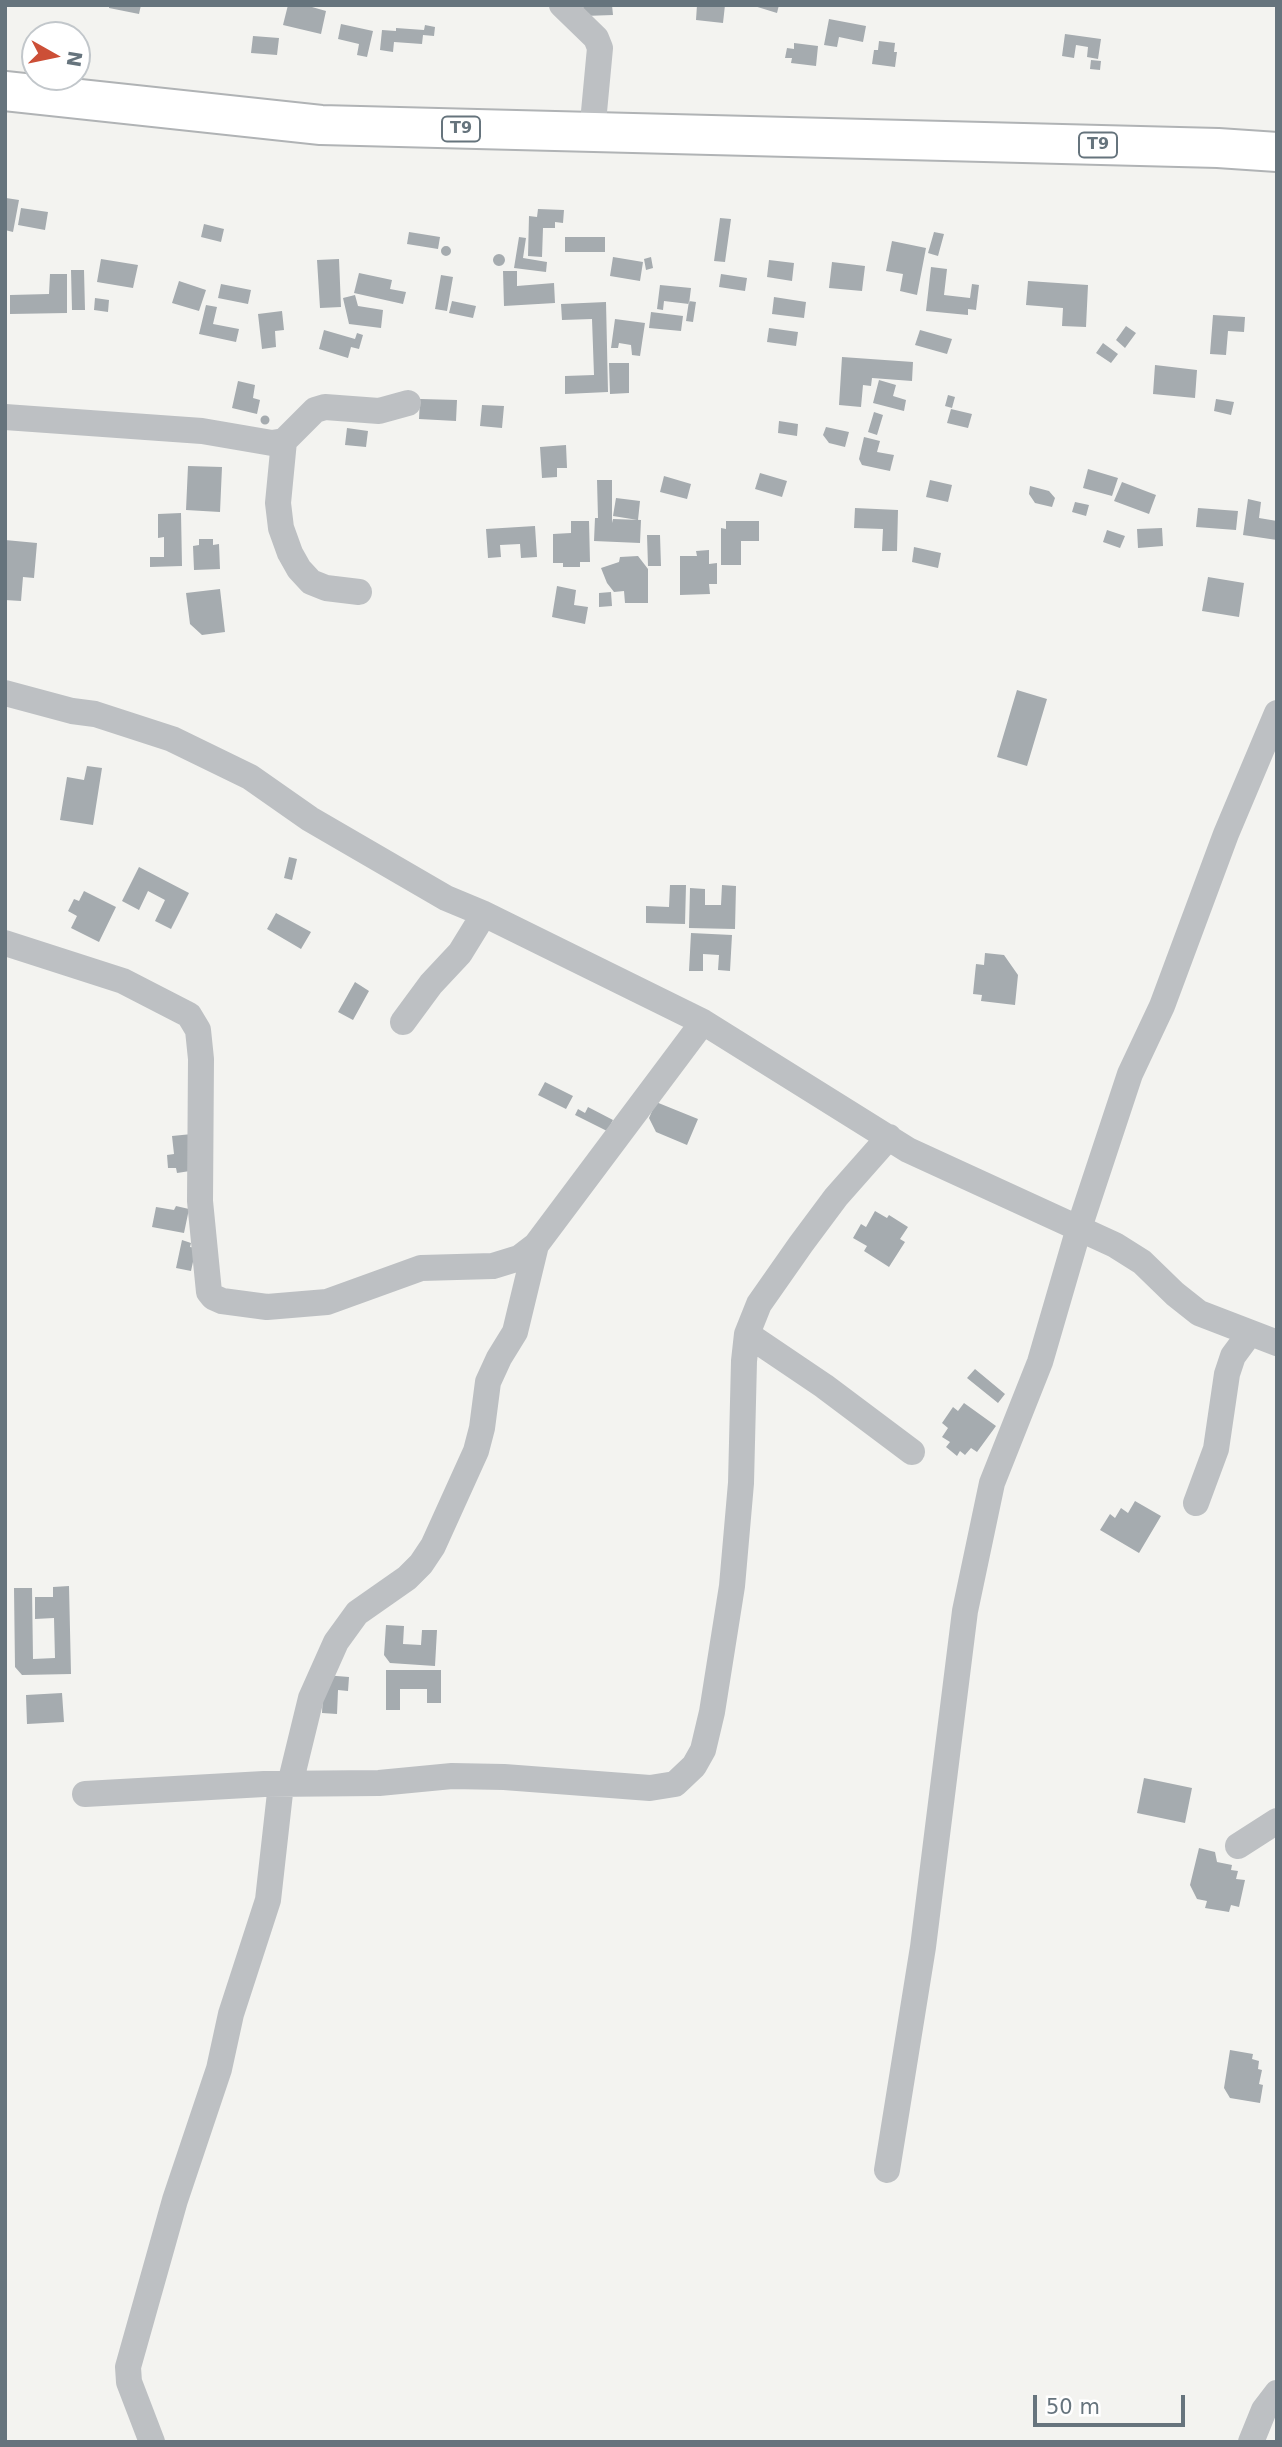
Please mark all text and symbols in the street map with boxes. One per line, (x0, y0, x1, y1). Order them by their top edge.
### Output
north arrow (21, 21, 91, 91)
text: N (63, 49, 87, 69)
road number: T9 (442, 116, 480, 141)
road number: T9 (1079, 132, 1117, 158)
scale bar (1037, 2380, 1189, 2424)
text: 50 m (1046, 2395, 1100, 2419)

